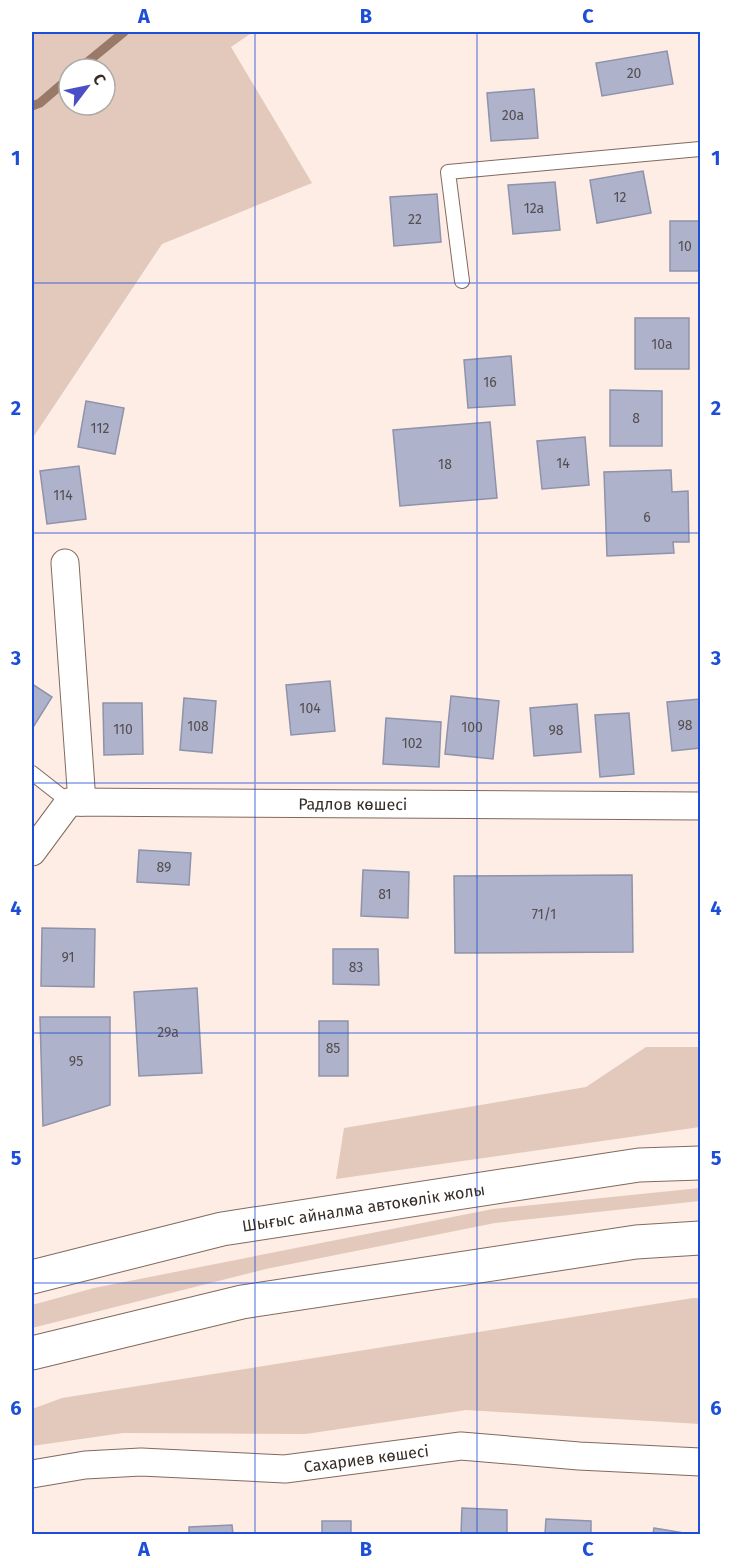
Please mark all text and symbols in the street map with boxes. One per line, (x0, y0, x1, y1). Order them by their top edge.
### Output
text: A (137, 4, 151, 28)
text: B (360, 4, 372, 28)
text: C (582, 4, 594, 28)
north arrow (57, 57, 117, 117)
house number: 20 (627, 65, 642, 82)
text: С (89, 70, 110, 89)
house number: 20а (502, 107, 524, 124)
text: 1 (11, 146, 21, 170)
text: 1 (711, 146, 721, 170)
house number: 12 (614, 189, 627, 206)
house number: 12а (524, 200, 544, 217)
house number: 22 (408, 211, 422, 228)
house number: 10 (678, 238, 692, 255)
house number: 10а (651, 336, 673, 353)
house number: 16 (483, 374, 497, 391)
text: 2 (11, 396, 21, 420)
text: 2 (711, 396, 721, 420)
house number: 8 (632, 410, 640, 427)
house number: 112 (91, 420, 109, 437)
house number: 14 (556, 455, 570, 472)
house number: 18 (438, 456, 452, 473)
house number: 114 (53, 487, 73, 504)
house number: 6 (643, 509, 651, 526)
text: 3 (10, 646, 21, 670)
text: 3 (710, 646, 721, 670)
house number: 104 (299, 700, 321, 717)
house number: 98 (677, 717, 693, 734)
house number: 108 (187, 718, 209, 735)
house number: 100 (461, 719, 483, 736)
house number: 110 (113, 721, 133, 738)
house number: 98 (548, 722, 564, 739)
house number: 102 (402, 735, 422, 752)
street label: Радлов көшесі (298, 794, 407, 814)
house number: 89 (157, 859, 171, 876)
house number: 81 (378, 886, 392, 903)
text: 4 (10, 896, 22, 920)
text: 4 (710, 896, 722, 920)
house number: 71/1 (532, 906, 556, 923)
house number: 91 (61, 949, 75, 966)
house number: 83 (349, 959, 363, 976)
house number: 29а (157, 1024, 179, 1041)
house number: 85 (326, 1040, 340, 1057)
house number: 95 (69, 1053, 83, 1070)
text: 5 (11, 1146, 22, 1170)
text: 5 (711, 1146, 722, 1170)
street label: Шығыс айналма автокөлік жолы (241, 1180, 486, 1236)
text: 6 (10, 1396, 22, 1420)
text: 6 (710, 1396, 722, 1420)
street label: Сахариев көшесі (303, 1441, 430, 1476)
text: A (137, 1537, 151, 1561)
text: B (360, 1537, 372, 1561)
text: C (582, 1537, 594, 1561)

